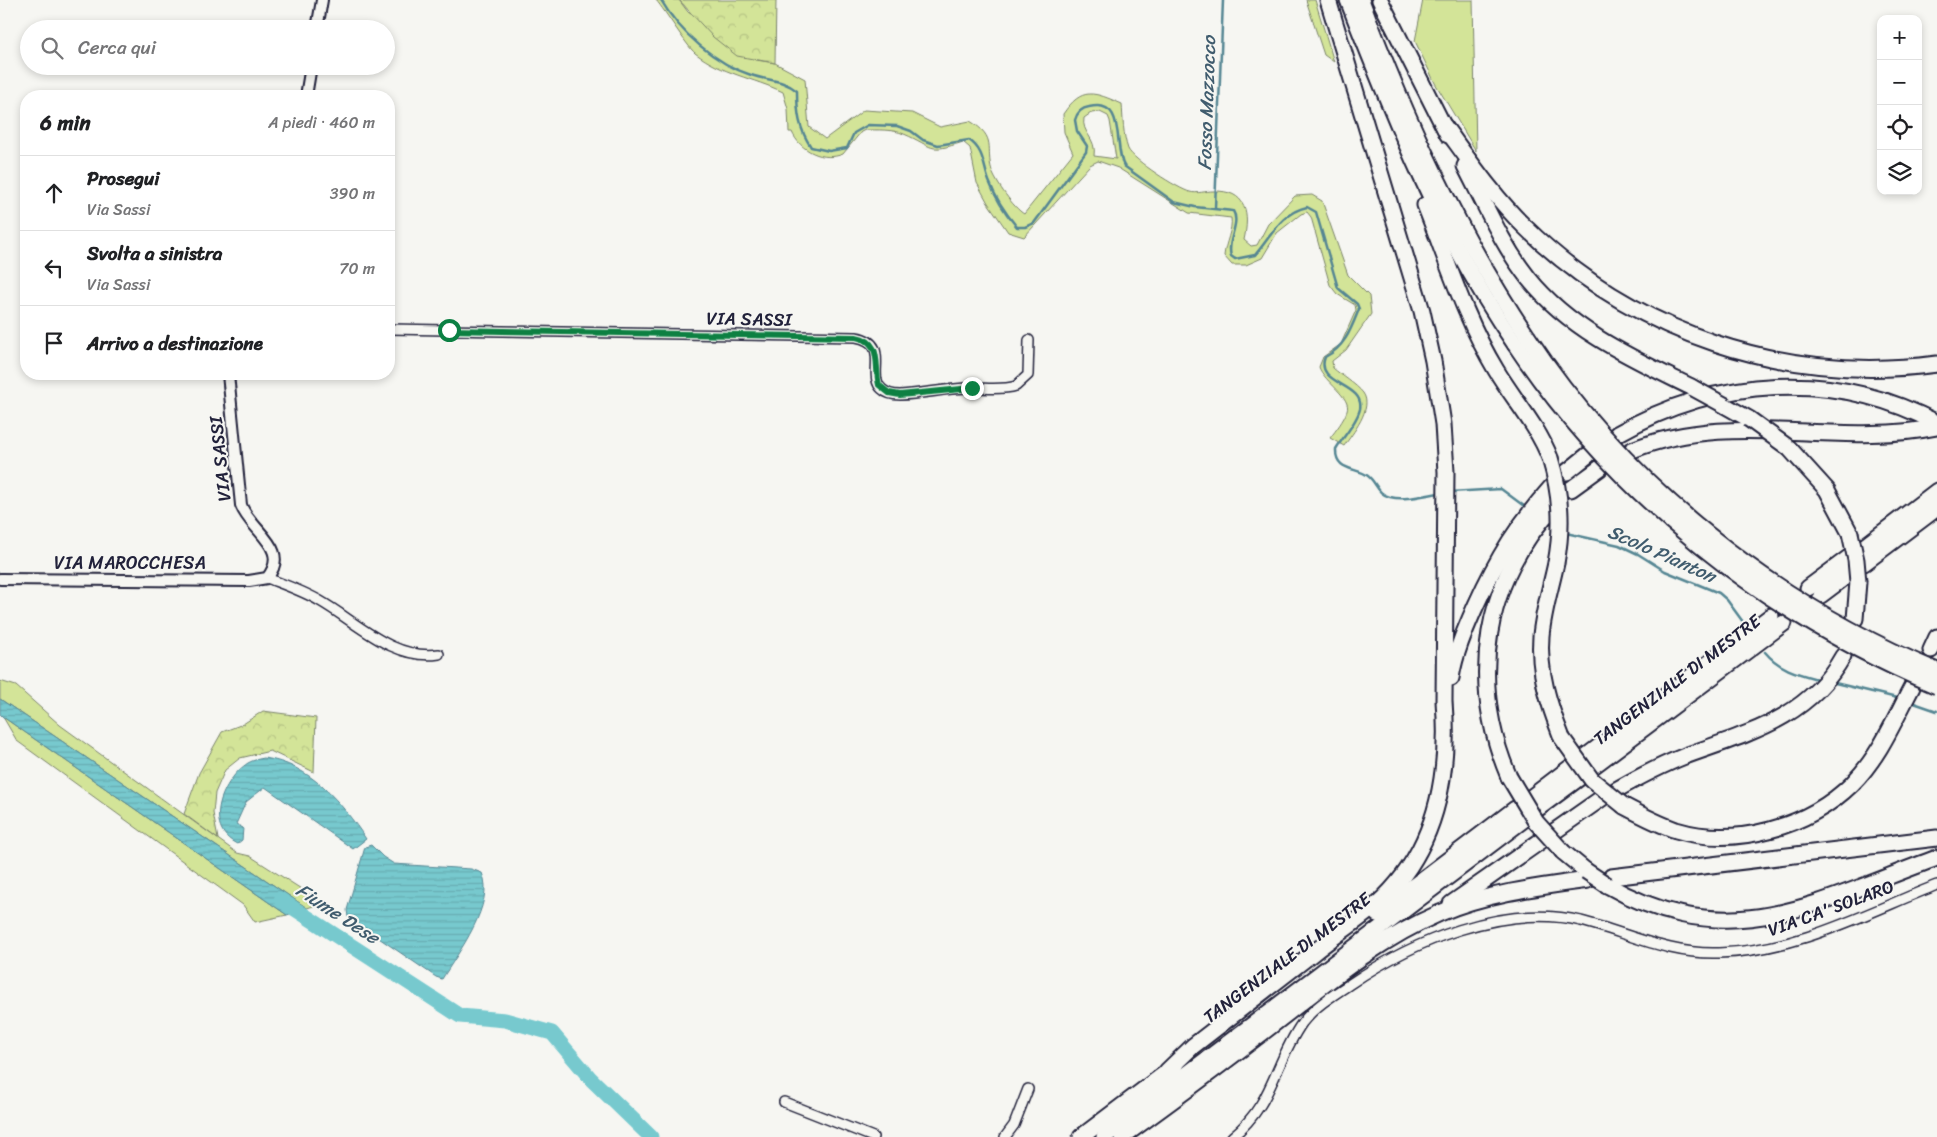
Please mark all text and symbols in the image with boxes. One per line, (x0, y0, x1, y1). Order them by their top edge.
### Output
map controls (1877, 15, 1922, 195)
button: + (1877, 15, 1922, 60)
search box (20, 20, 395, 75)
text: Cerca qui (78, 31, 156, 64)
icon: search (38, 34, 66, 62)
water label: Fosso Mazzocco (1188, 34, 1225, 171)
button: − (1877, 60, 1922, 105)
text: 6 min (40, 104, 91, 142)
button: locate (1877, 105, 1922, 150)
text: A piedi · 460 m (268, 108, 375, 137)
button: layers (1877, 150, 1922, 195)
text: Prosegui (87, 162, 160, 195)
icon: ahead (40, 179, 68, 207)
text: 390 m (330, 179, 375, 208)
text: Via Sassi (87, 195, 150, 224)
text: Svolta a sinistra (87, 237, 222, 270)
icon: left (40, 254, 68, 282)
text: 70 m (339, 254, 375, 283)
text: Via Sassi (87, 270, 150, 299)
street label: VIA SASSI (706, 302, 794, 336)
route start (438, 319, 461, 342)
text: Arrivo a destinazione (87, 327, 263, 360)
icon: arrive (40, 329, 68, 357)
route end (961, 377, 984, 400)
street label: VIA SASSI (199, 413, 240, 503)
water label: Scolo Pianton (1602, 515, 1723, 593)
street label: VIA MAROCCHESA (54, 547, 206, 579)
street label: TANGENZIALE DI MESTRE (1586, 605, 1769, 754)
street label: VIA CA' SOLARO (1763, 870, 1899, 946)
water label: Fiume Dese (289, 874, 388, 954)
street label: TANGENZIALE DI MESTRE (1196, 883, 1379, 1032)

